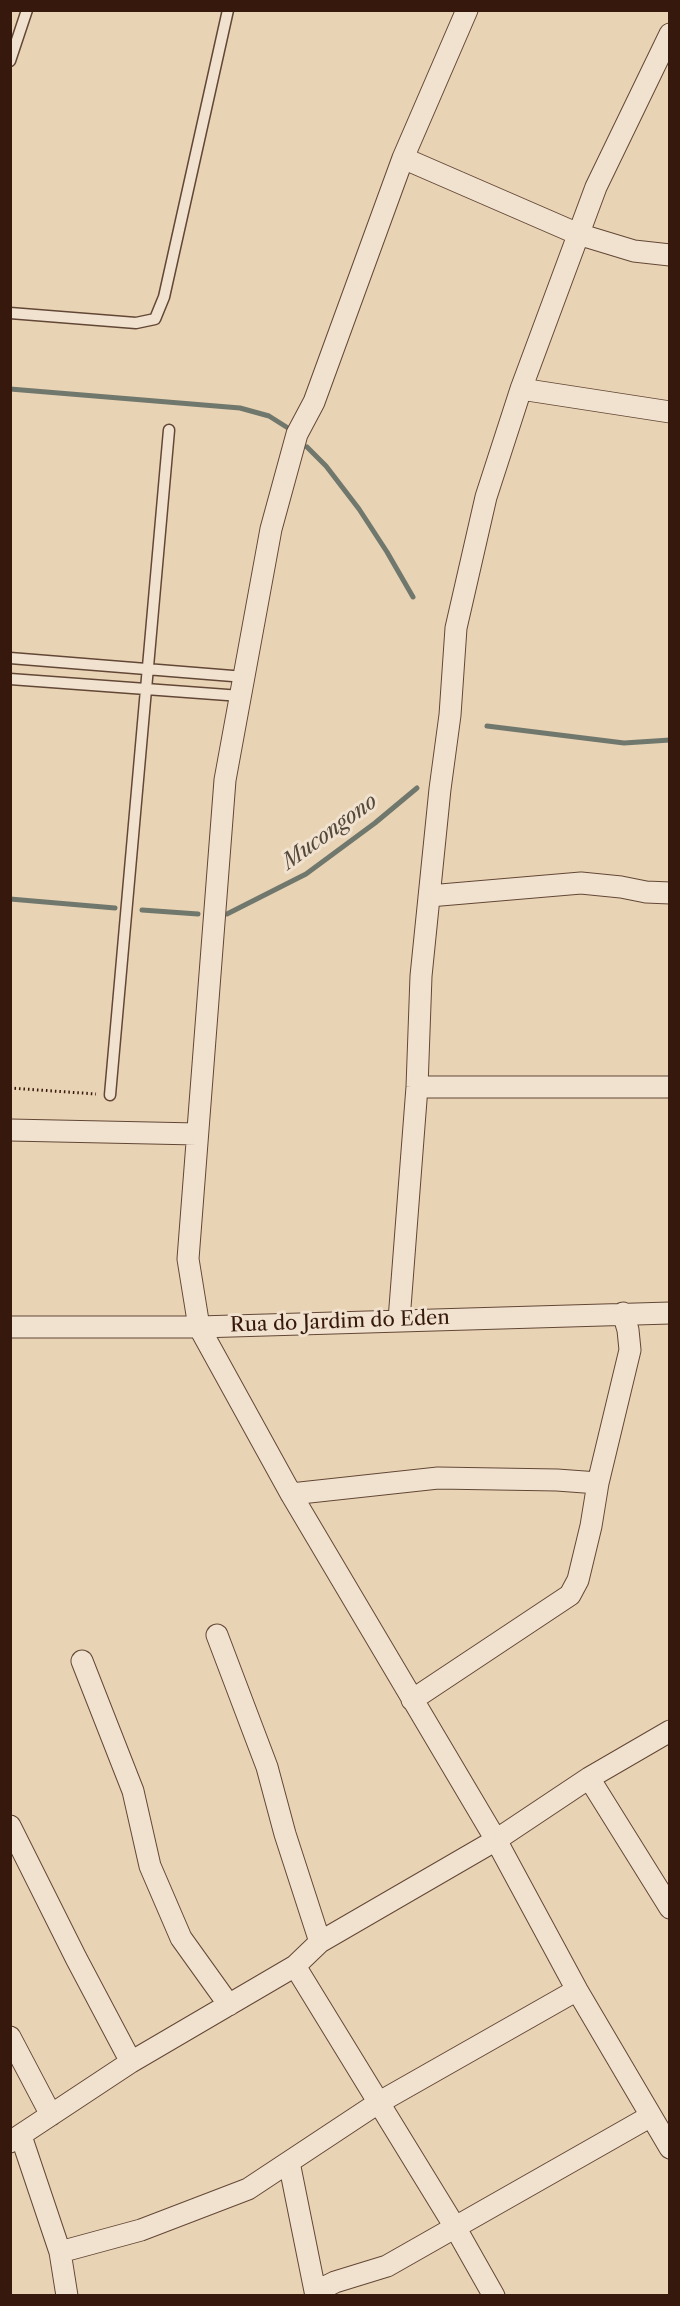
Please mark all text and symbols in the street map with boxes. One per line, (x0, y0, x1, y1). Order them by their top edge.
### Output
water label: Mucongono (277, 789, 383, 875)
street label: Rua do Jardim do Eden (230, 1306, 450, 1338)

